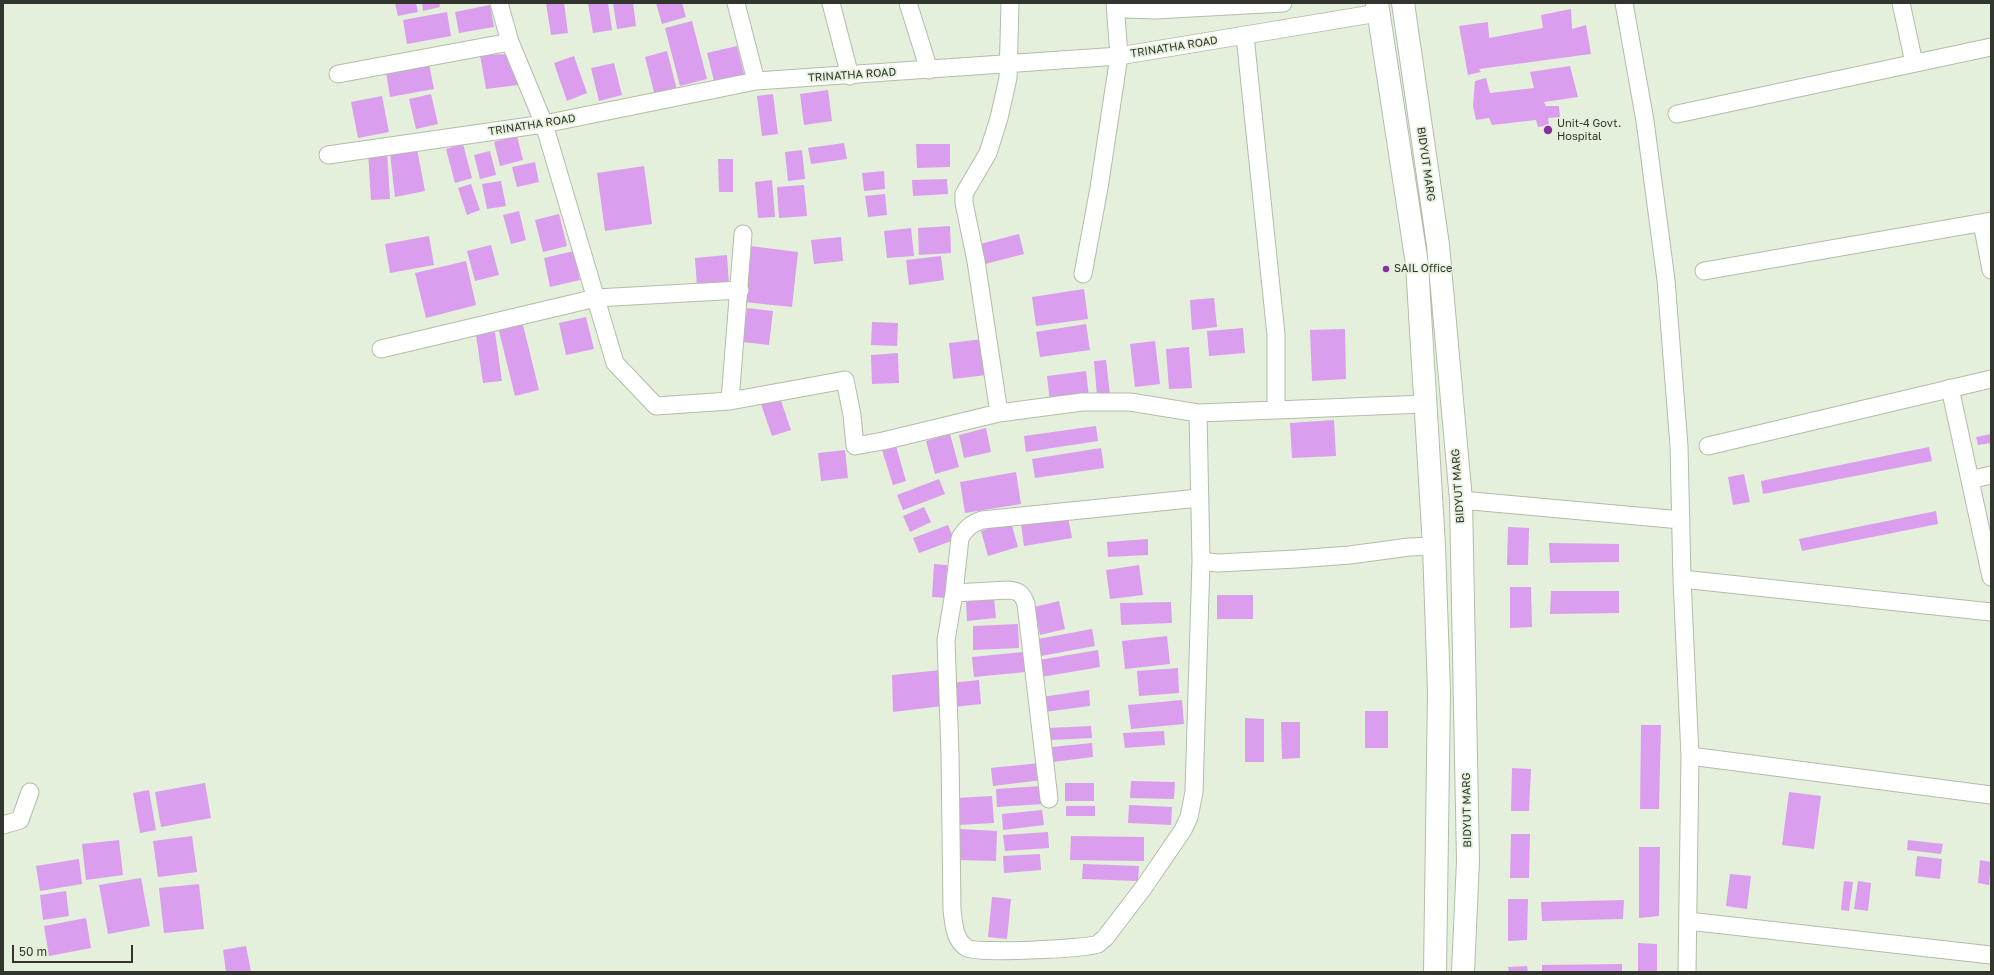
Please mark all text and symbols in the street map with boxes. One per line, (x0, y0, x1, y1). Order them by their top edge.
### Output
street label: TRINATHA ROAD (1129, 34, 1219, 60)
street label: TRINATHA ROAD (807, 65, 897, 85)
street label: TRINATHA ROAD (487, 112, 577, 138)
place label: Unit-4 Govt. Hospital (1557, 117, 1621, 143)
marker: Unit-4 Govt. Hospital (1542, 124, 1554, 136)
street label: BIDYUT MARG (1414, 126, 1438, 202)
place label: SAIL Office (1394, 262, 1452, 276)
marker: SAIL Office (1381, 264, 1391, 274)
street label: BIDYUT MARG (1449, 448, 1467, 524)
street label: BIDYUT MARG (1460, 772, 1474, 848)
scale bar (14, 937, 135, 963)
text: 50 m (19, 944, 47, 959)

